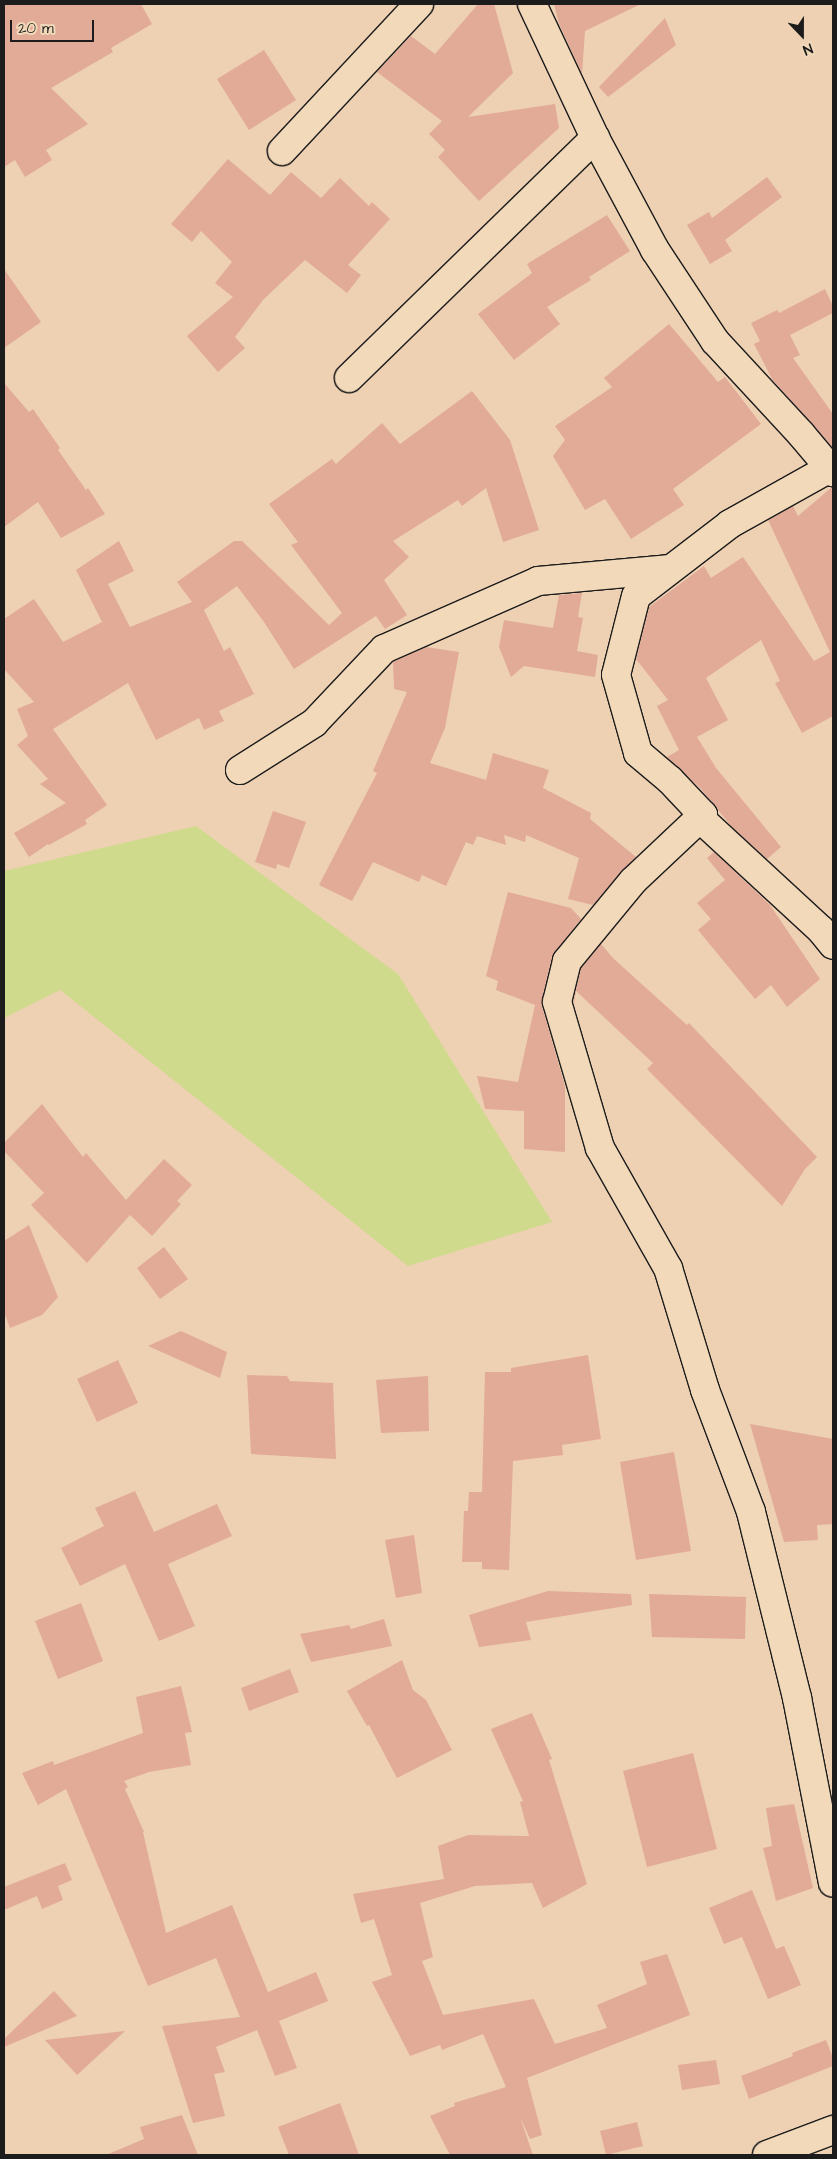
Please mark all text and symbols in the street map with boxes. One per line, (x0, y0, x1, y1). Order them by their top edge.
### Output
scale bar (12, 10, 96, 42)
north arrow (777, 10, 827, 60)
text: 20 m (18, 18, 54, 39)
text: N (800, 38, 815, 60)

